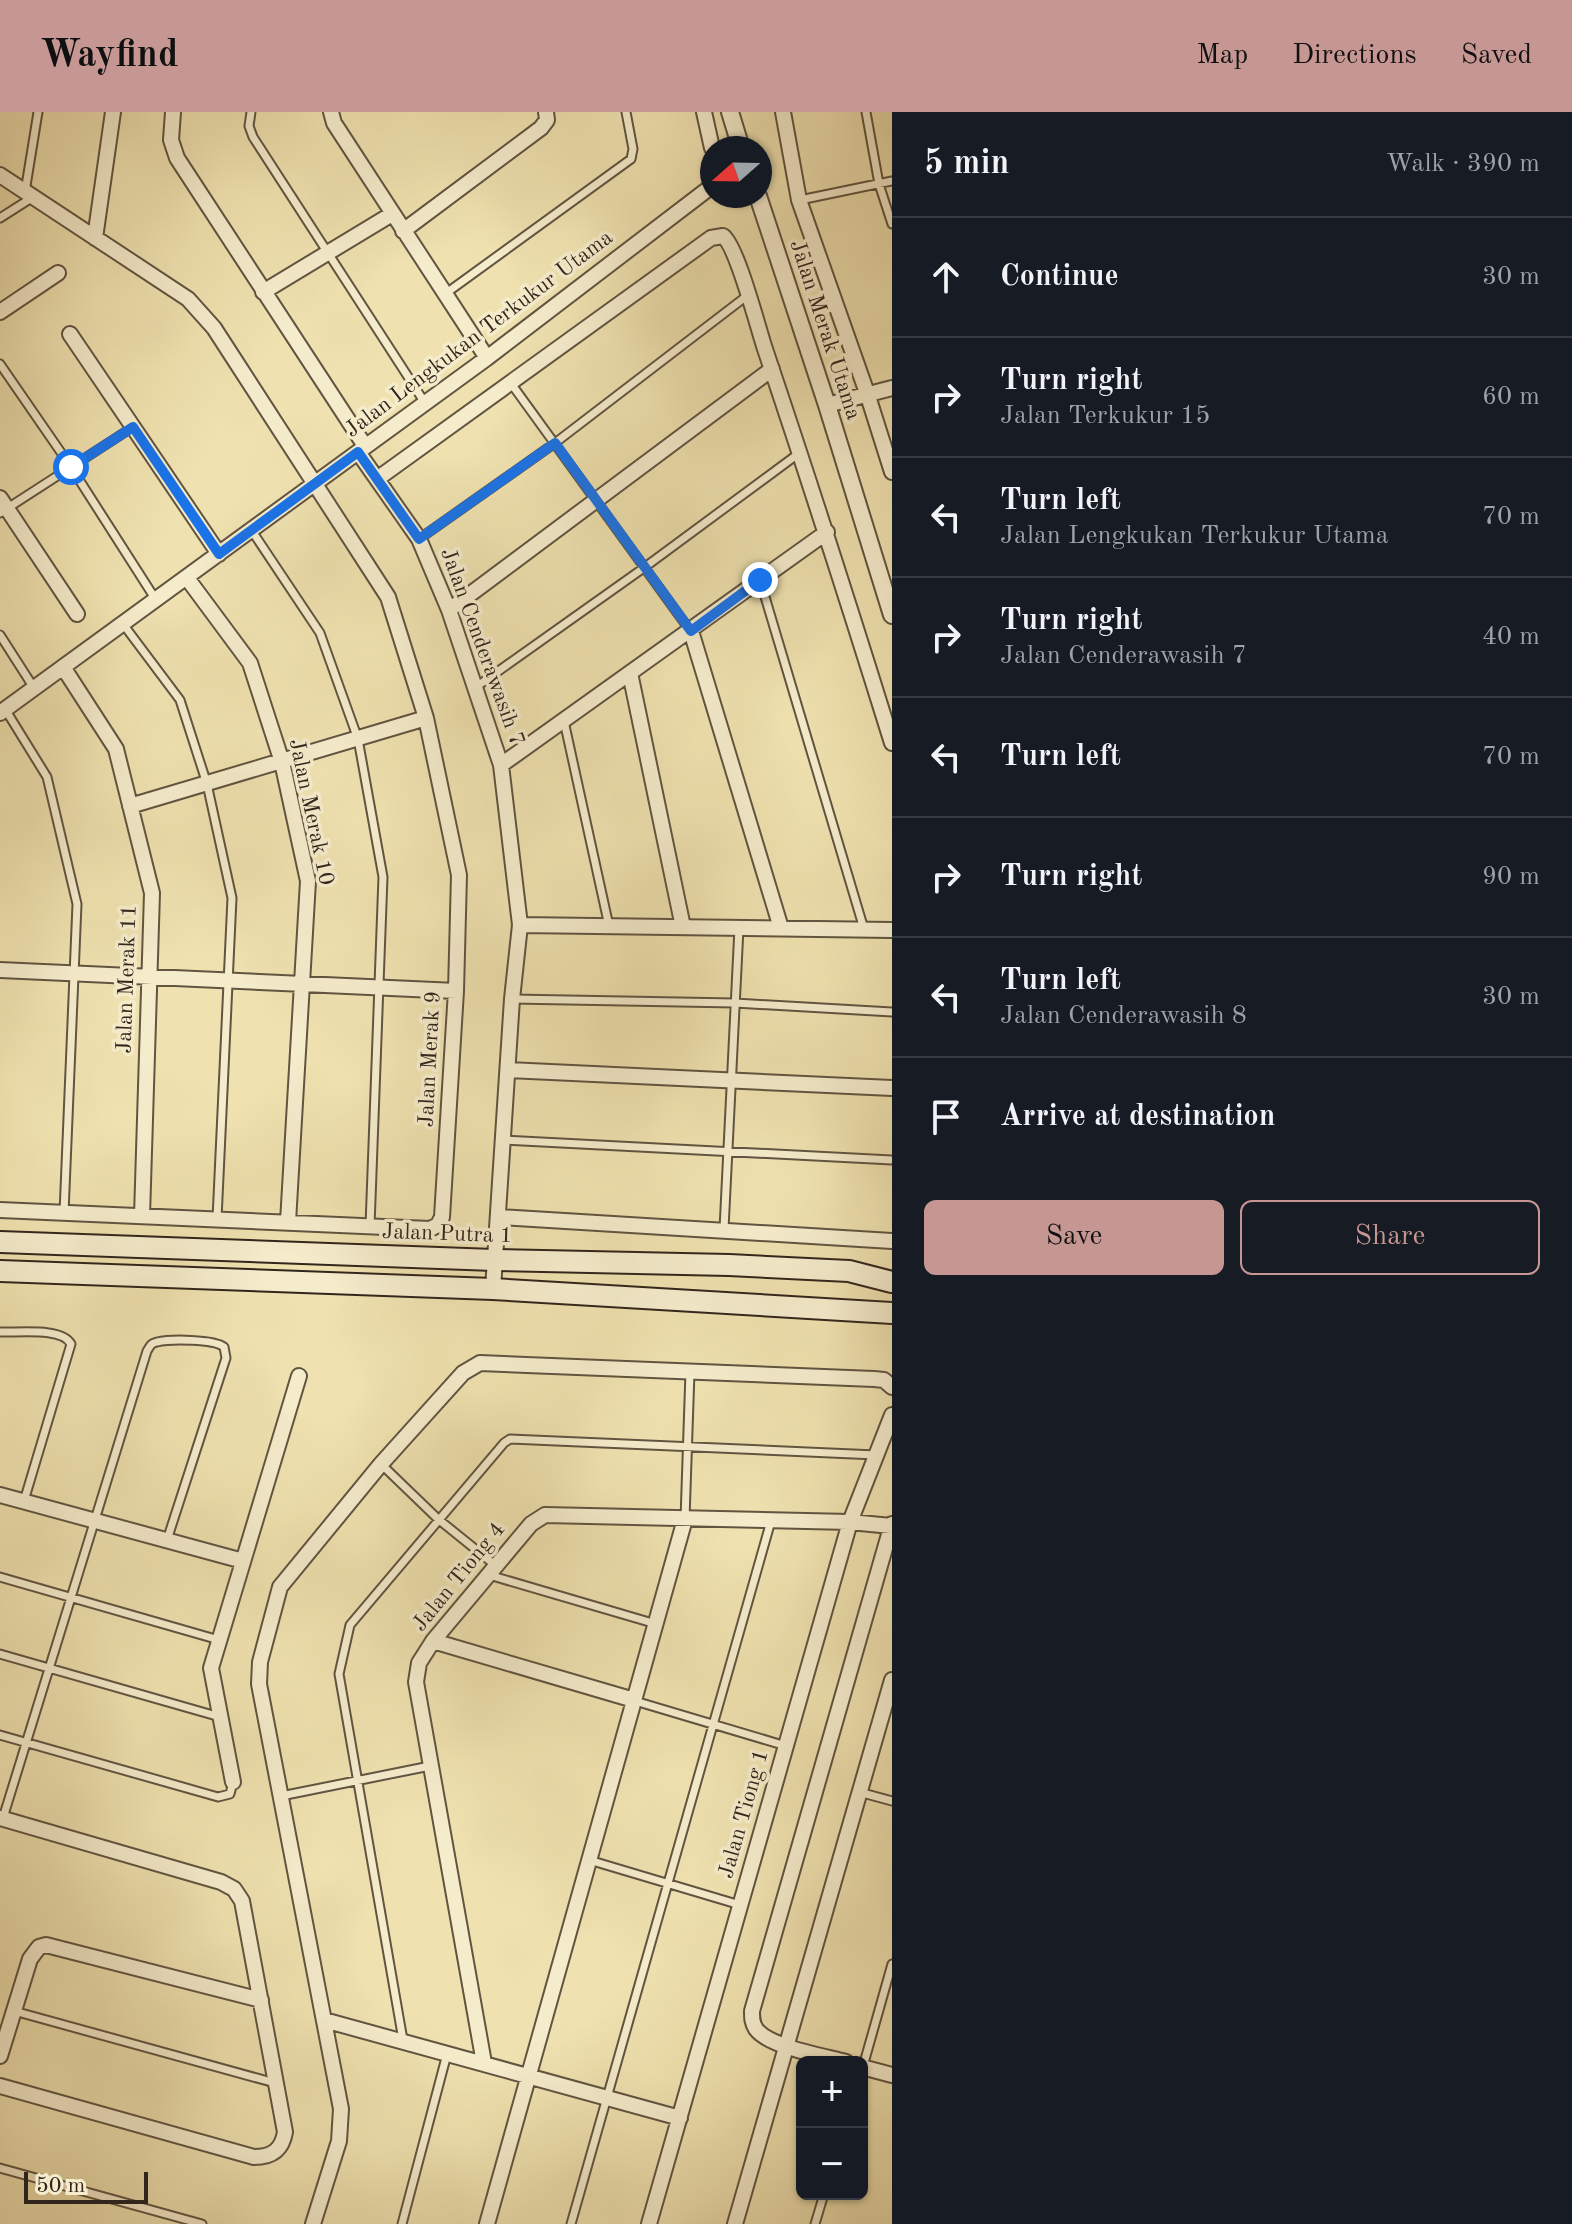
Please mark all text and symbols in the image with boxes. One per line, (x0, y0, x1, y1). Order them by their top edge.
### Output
text: Wayfind (40, 37, 178, 75)
text: Map (1196, 42, 1248, 70)
text: Directions (1292, 42, 1417, 70)
text: Saved (1461, 42, 1532, 70)
north arrow (700, 136, 772, 208)
text: 5 min (924, 147, 1009, 181)
text: Walk · 390 m (1386, 151, 1540, 177)
street label: Jalan Lengkukan Terkukur Utama (341, 226, 617, 442)
street label: Jalan Merak Utama (786, 237, 865, 423)
icon: ahead (924, 255, 968, 299)
text: Continue (1000, 262, 1119, 292)
text: 30 m (1482, 264, 1540, 290)
text: Turn right (1000, 366, 1142, 396)
icon: right (924, 375, 968, 419)
text: 60 m (1482, 384, 1540, 410)
text: Jalan Terkukur 15 (1000, 403, 1210, 429)
route start (53, 449, 89, 485)
text: Turn left (1000, 486, 1121, 516)
icon: left (924, 495, 968, 539)
text: 70 m (1482, 504, 1540, 530)
text: Jalan Lengkukan Terkukur Utama (1000, 523, 1389, 549)
street label: Jalan Cenderawasih 7 (436, 545, 528, 749)
route end (742, 562, 778, 598)
text: Turn right (1000, 606, 1142, 636)
icon: right (924, 615, 968, 659)
text: 40 m (1482, 624, 1540, 650)
text: Jalan Cenderawasih 7 (1000, 643, 1247, 669)
icon: left (924, 735, 968, 779)
street label: Jalan Merak 10 (285, 737, 337, 887)
text: Turn left (1000, 742, 1121, 772)
text: 70 m (1482, 744, 1540, 770)
icon: right (924, 855, 968, 899)
text: Turn right (1000, 862, 1142, 892)
text: 90 m (1482, 864, 1540, 890)
street label: Jalan Merak 11 (113, 904, 141, 1054)
text: Turn left (1000, 966, 1121, 996)
icon: left (924, 975, 968, 1019)
text: 30 m (1482, 984, 1540, 1010)
street label: Jalan Merak 9 (415, 990, 445, 1128)
text: Jalan Cenderawasih 8 (1000, 1003, 1247, 1029)
icon: arrive (924, 1095, 968, 1139)
text: Arrive at destination (1000, 1102, 1275, 1132)
button: Save (924, 1200, 1224, 1275)
button: Share (1240, 1200, 1540, 1275)
street label: Jalan Putra 1 (381, 1221, 513, 1247)
street label: Jalan Tiong 4 (409, 1518, 509, 1636)
street label: Jalan Tiong 1 (715, 1747, 773, 1881)
map controls (796, 2056, 868, 2200)
button: + (796, 2056, 868, 2128)
button: − (796, 2128, 868, 2200)
scale bar (24, 2168, 148, 2204)
text: 50 m (36, 2175, 85, 2197)

